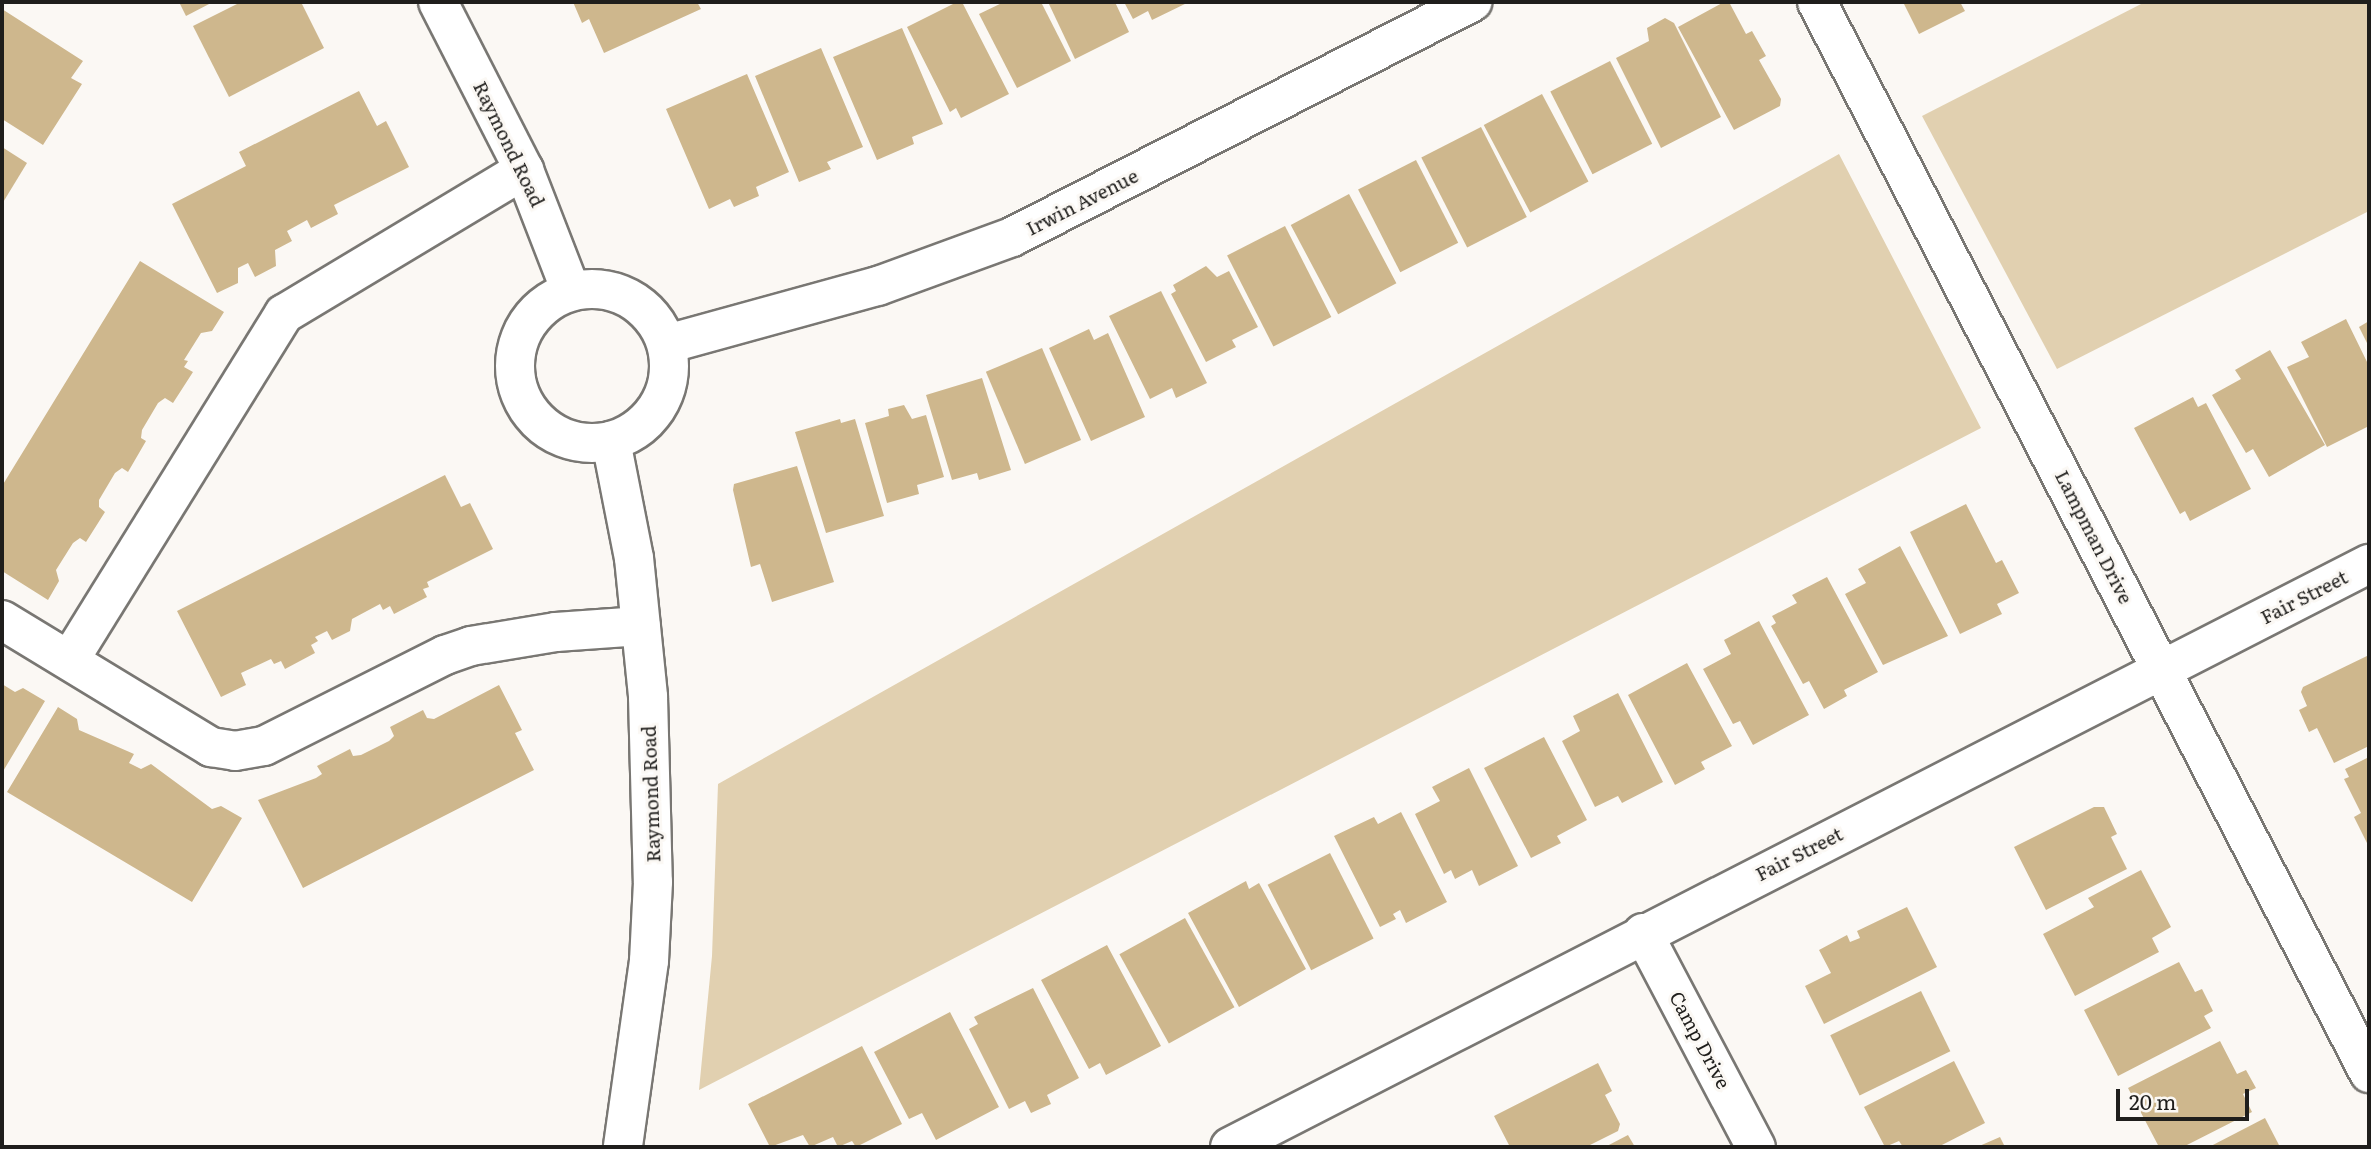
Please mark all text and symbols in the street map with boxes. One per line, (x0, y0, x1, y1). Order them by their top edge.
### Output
street label: Raymond Road (469, 77, 549, 211)
street label: Irwin Avenue (1022, 164, 1142, 240)
street label: Lampman Drive (2051, 466, 2137, 608)
street label: Fair Street (2257, 565, 2351, 629)
street label: Raymond Road (637, 725, 665, 863)
street label: Fair Street (1752, 822, 1846, 886)
street label: Camp Drive (1665, 987, 1735, 1093)
scale bar (2119, 1076, 2252, 1120)
text: 20 m (2129, 1085, 2176, 1116)

